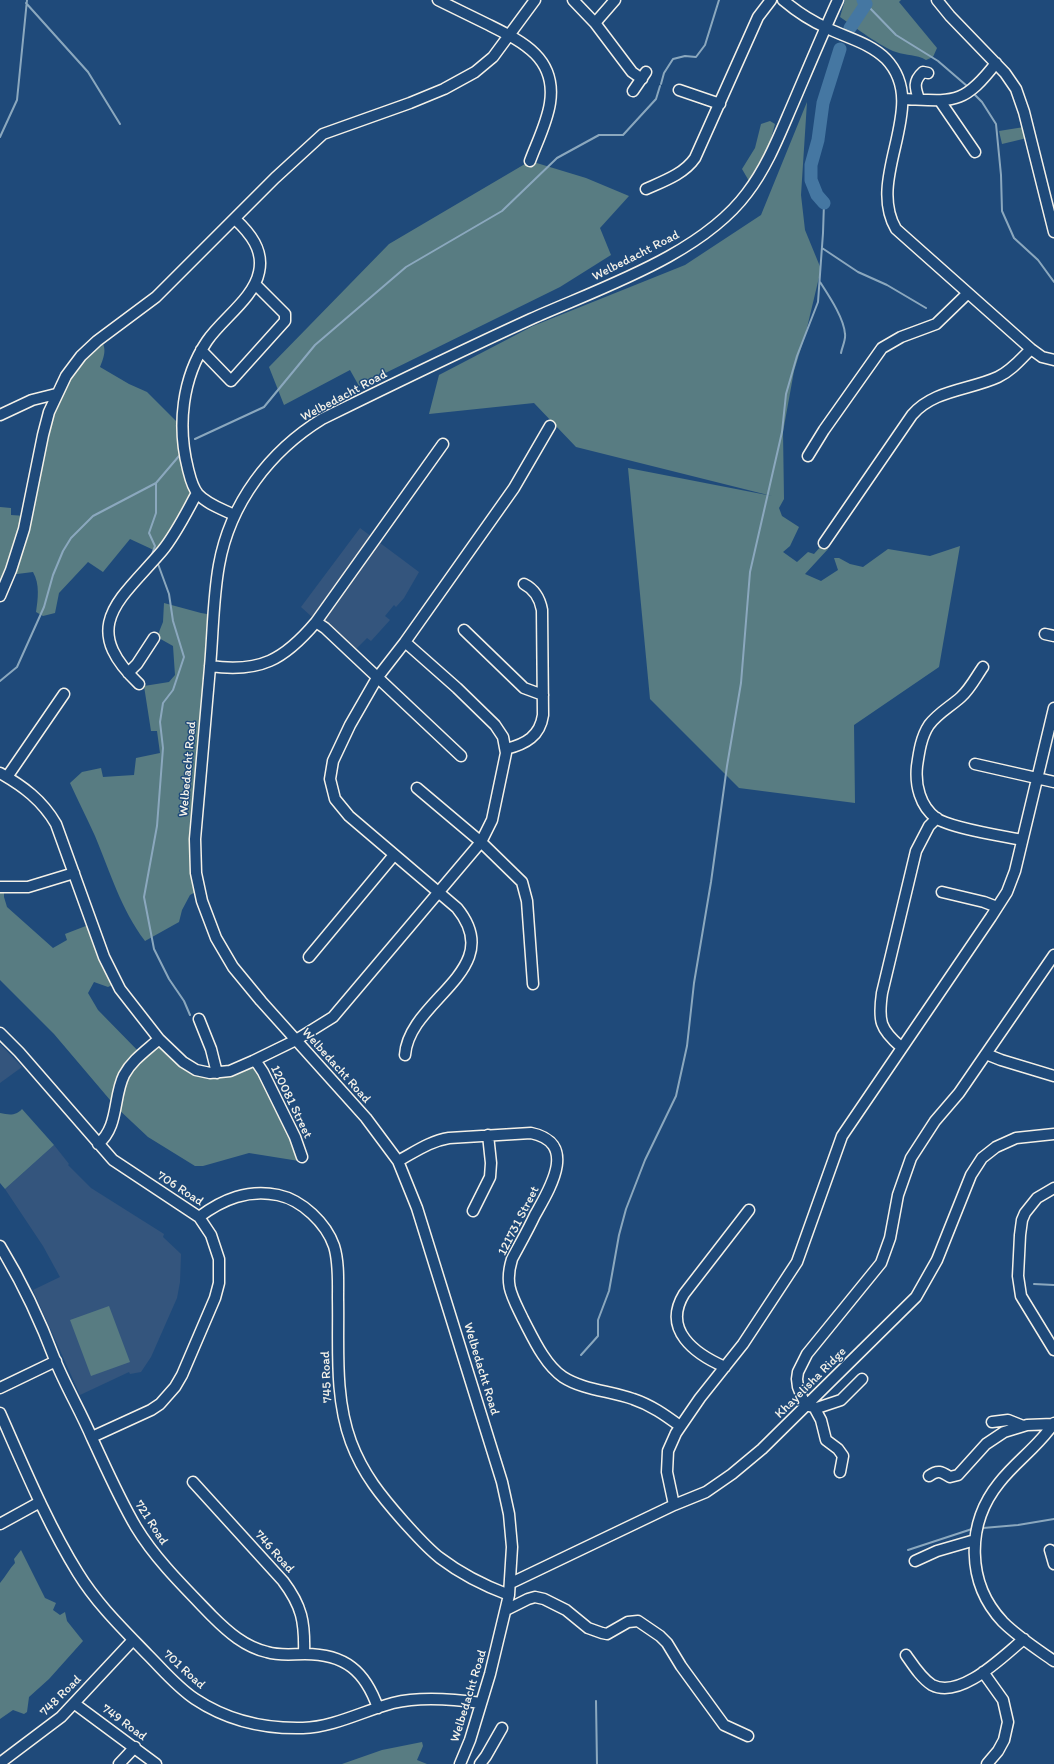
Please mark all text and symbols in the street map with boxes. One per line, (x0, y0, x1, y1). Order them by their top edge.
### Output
street label: Welbedacht Road (590, 227, 682, 285)
street label: Welbedacht Road (298, 367, 390, 425)
street label: Welbedacht Road (176, 721, 200, 817)
street label: Welbedacht Road (298, 1025, 374, 1107)
street label: 120081 Street (267, 1063, 315, 1141)
street label: 706 Road (154, 1168, 206, 1210)
street label: 121731 Street (495, 1184, 543, 1258)
street label: Welbedacht Road (460, 1321, 502, 1417)
street label: Khayelisha Ridge (772, 1344, 850, 1422)
street label: 745 Road (318, 1351, 336, 1403)
street label: 721 Road (131, 1498, 171, 1548)
street label: 746 Road (251, 1527, 297, 1577)
street label: 701 Road (160, 1647, 208, 1693)
street label: Welbedacht Road (448, 1648, 490, 1744)
street label: 748 Road (37, 1672, 85, 1720)
street label: 749 Road (98, 1701, 150, 1745)

